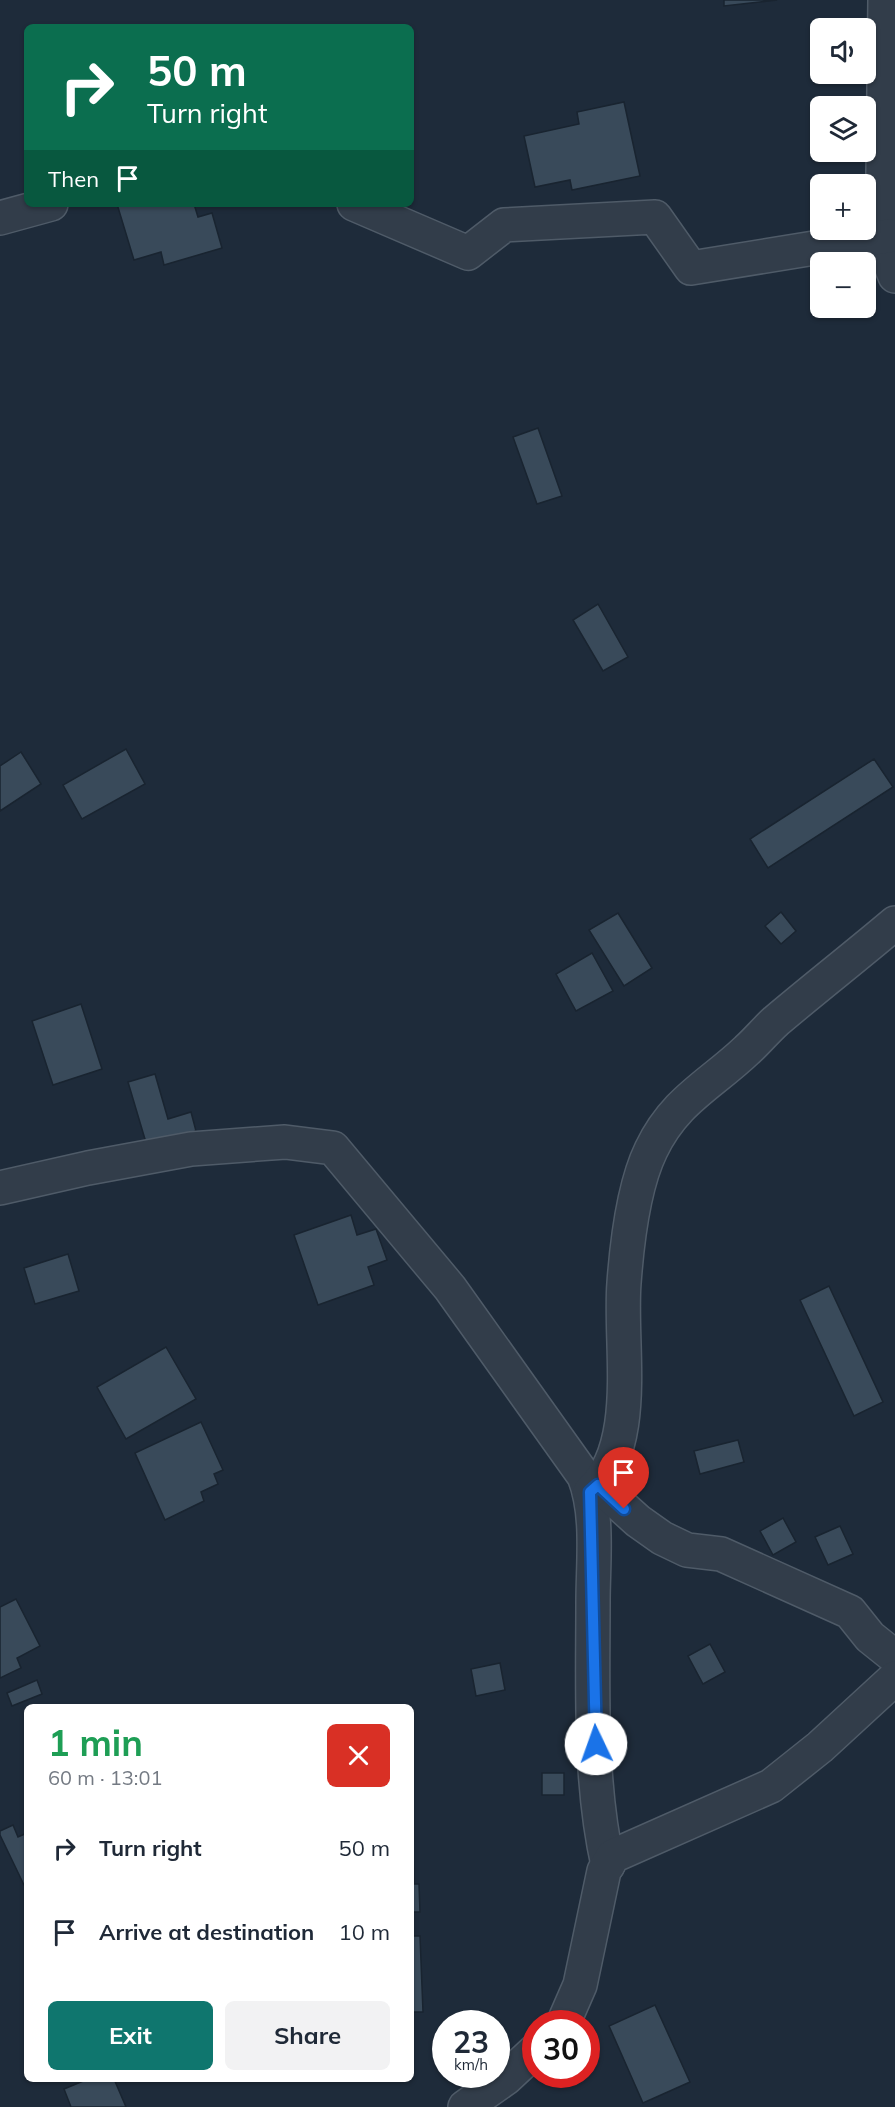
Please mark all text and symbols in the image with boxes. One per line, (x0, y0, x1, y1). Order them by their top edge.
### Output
map controls (810, 18, 876, 318)
button: sound (810, 18, 876, 84)
text: 50 m (147, 44, 247, 97)
icon: right (48, 48, 126, 126)
text: Turn right (147, 96, 267, 130)
button: layers (810, 96, 876, 162)
icon: arrive (111, 162, 144, 195)
text: Then (48, 165, 99, 193)
button: + (810, 174, 876, 240)
button: − (810, 252, 876, 318)
pin (598, 1447, 649, 1509)
icon: arrive (607, 1456, 640, 1489)
position arrow (564, 1712, 628, 1776)
text: 1 min (48, 1720, 143, 1765)
button: close (327, 1724, 390, 1787)
text: 60 m · 13:01 (48, 1765, 162, 1790)
icon: right (48, 1832, 81, 1865)
text: Turn right (99, 1834, 202, 1862)
text: 50 m (339, 1834, 390, 1862)
icon: arrive (48, 1916, 81, 1949)
text: Arrive at destination (99, 1918, 314, 1946)
text: 10 m (339, 1918, 390, 1946)
button: Exit (48, 2001, 213, 2070)
button: Share (225, 2001, 390, 2070)
speed limit sign: 30 (522, 2010, 600, 2088)
text: 23 (453, 2023, 489, 2061)
text: km/h (454, 2055, 488, 2074)

